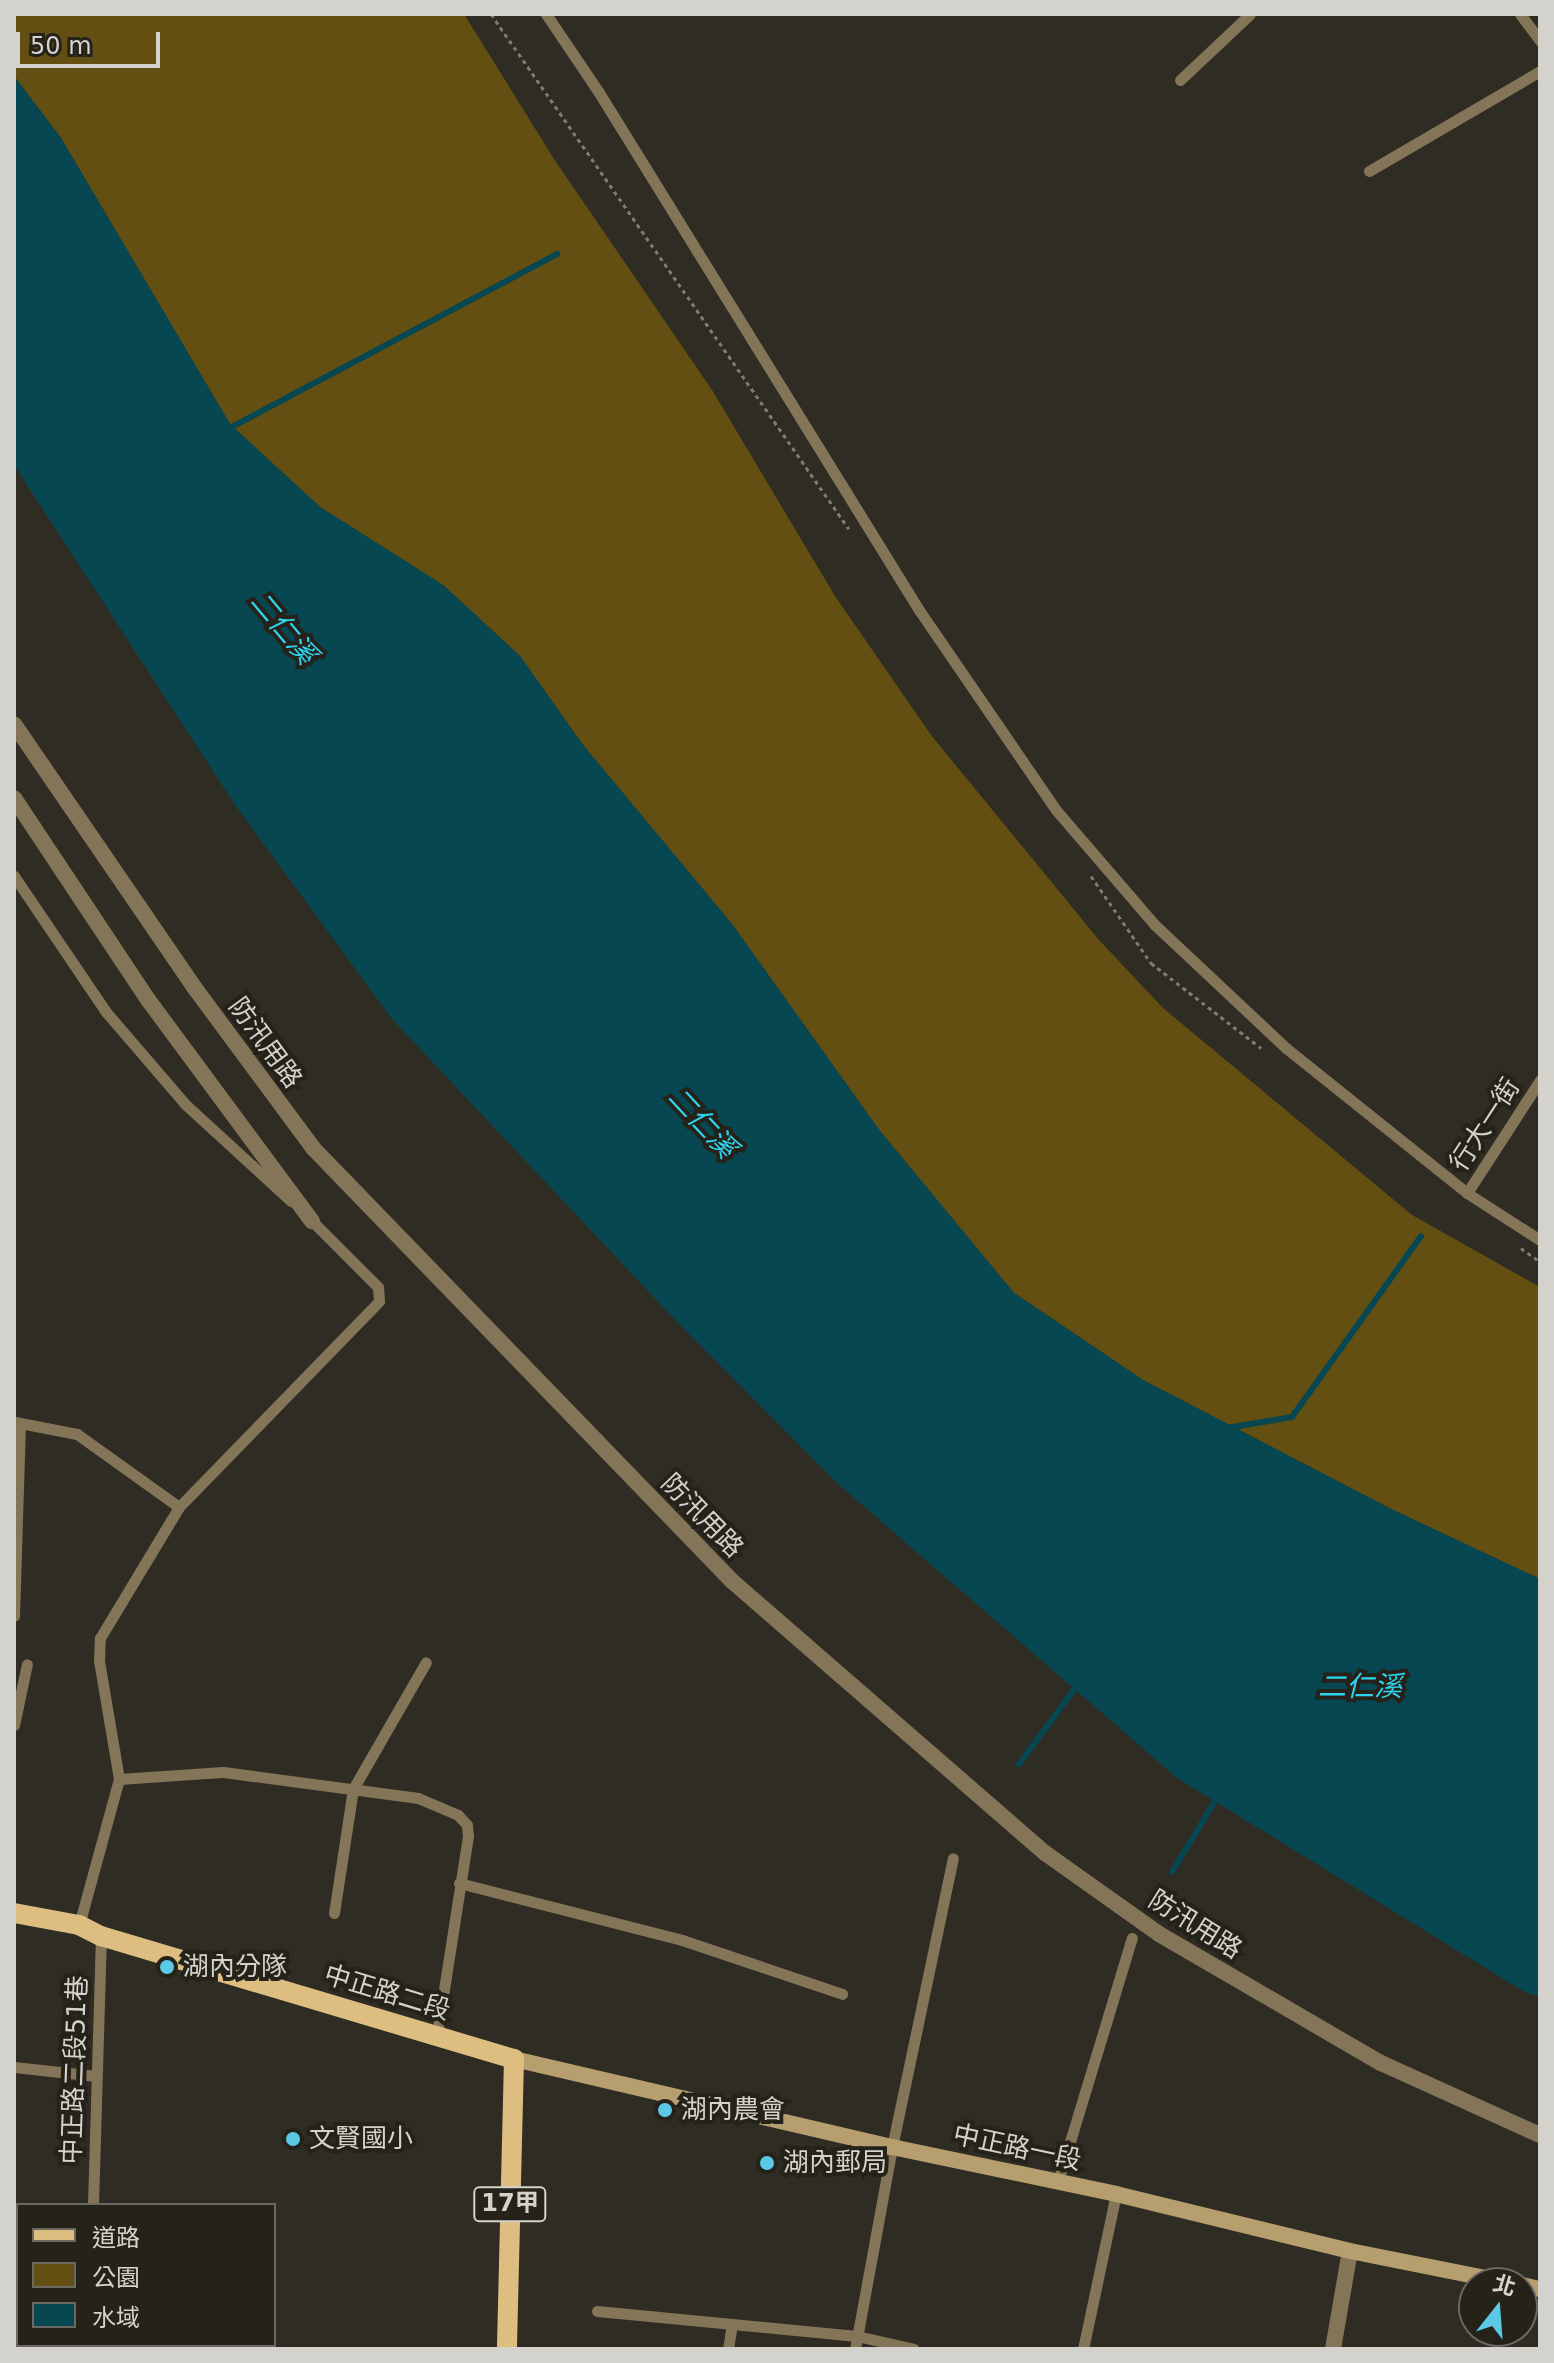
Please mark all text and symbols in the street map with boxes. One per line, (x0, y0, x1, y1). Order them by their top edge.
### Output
scale bar (20, 16, 164, 66)
text: 50 m (30, 32, 92, 60)
water label: 二仁溪 (243, 585, 323, 671)
street label: 防汛用路 (222, 992, 308, 1094)
street label: 行大一街 (1444, 1073, 1526, 1177)
water label: 二仁溪 (661, 1081, 743, 1165)
street label: 防汛用路 (655, 1468, 749, 1564)
water label: 二仁溪 (1318, 1670, 1402, 1704)
street label: 防汛用路 (1143, 1884, 1247, 1966)
place label: 湖內分隊 (183, 1951, 287, 1983)
marker: 湖內分隊 (158, 1958, 176, 1976)
street label: 中正路二段 (320, 1959, 454, 2027)
street label: 中正路二段51巷 (56, 1975, 94, 2165)
place label: 湖內農會 (681, 2094, 785, 2126)
marker: 湖內農會 (656, 2101, 674, 2119)
street label: 中正路一段 (950, 2119, 1084, 2177)
place label: 文賢國小 (309, 2123, 413, 2155)
marker: 文賢國小 (284, 2130, 302, 2148)
place label: 湖內郵局 (783, 2147, 887, 2179)
marker: 湖內郵局 (758, 2154, 776, 2172)
road number: 17甲 (472, 2184, 548, 2224)
legend (16, 2203, 276, 2347)
text: 道路 (92, 2224, 140, 2252)
text: 公園 (92, 2264, 140, 2292)
north arrow (1458, 2267, 1538, 2347)
text: 北 (1490, 2270, 1519, 2301)
text: 水域 (92, 2304, 140, 2332)

